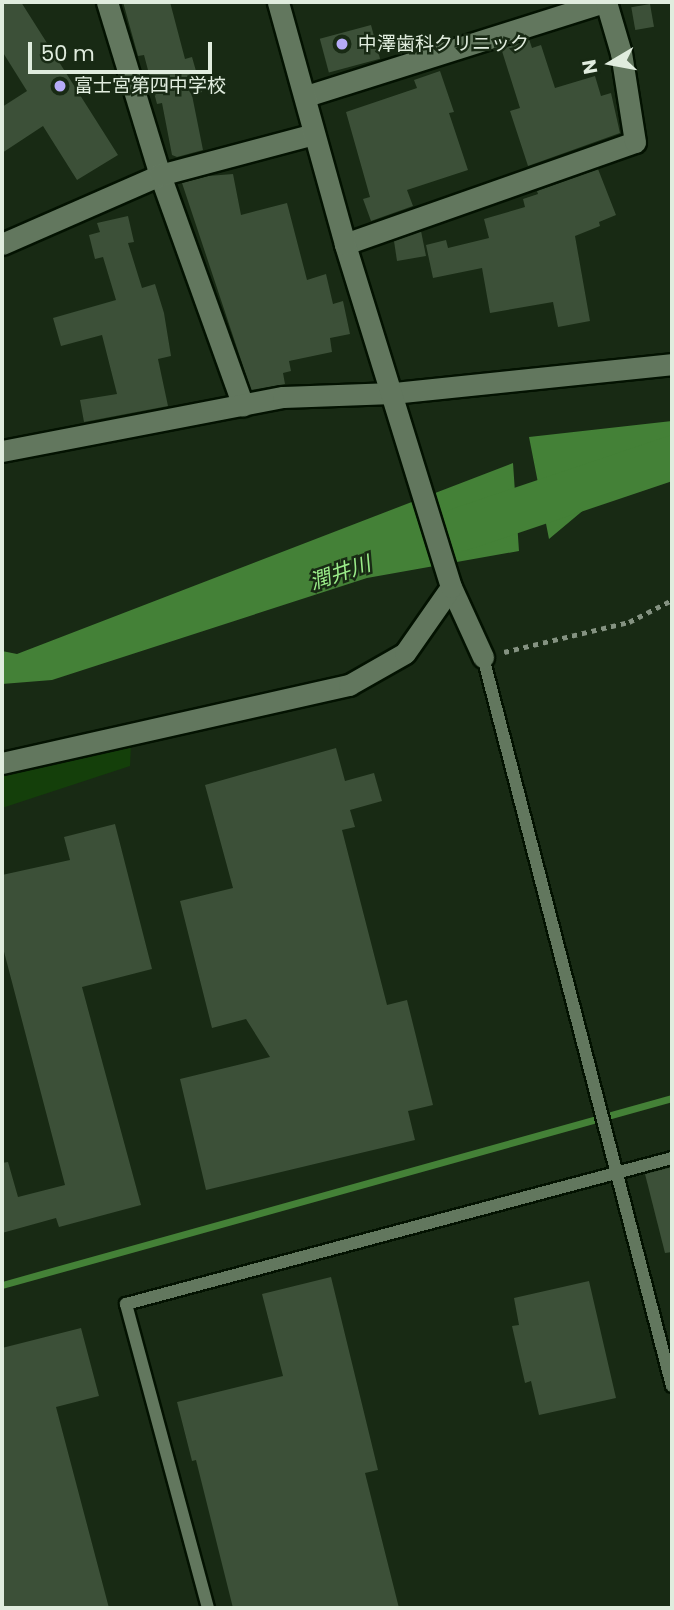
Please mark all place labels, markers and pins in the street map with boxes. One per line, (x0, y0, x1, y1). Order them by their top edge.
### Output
place label: 中澤歯科クリニック (358, 33, 529, 55)
marker: 中澤歯科クリニック (332, 34, 352, 54)
place label: 富士宮第四中学校 (74, 75, 226, 97)
marker: 富士宮第四中学校 (52, 78, 68, 94)

